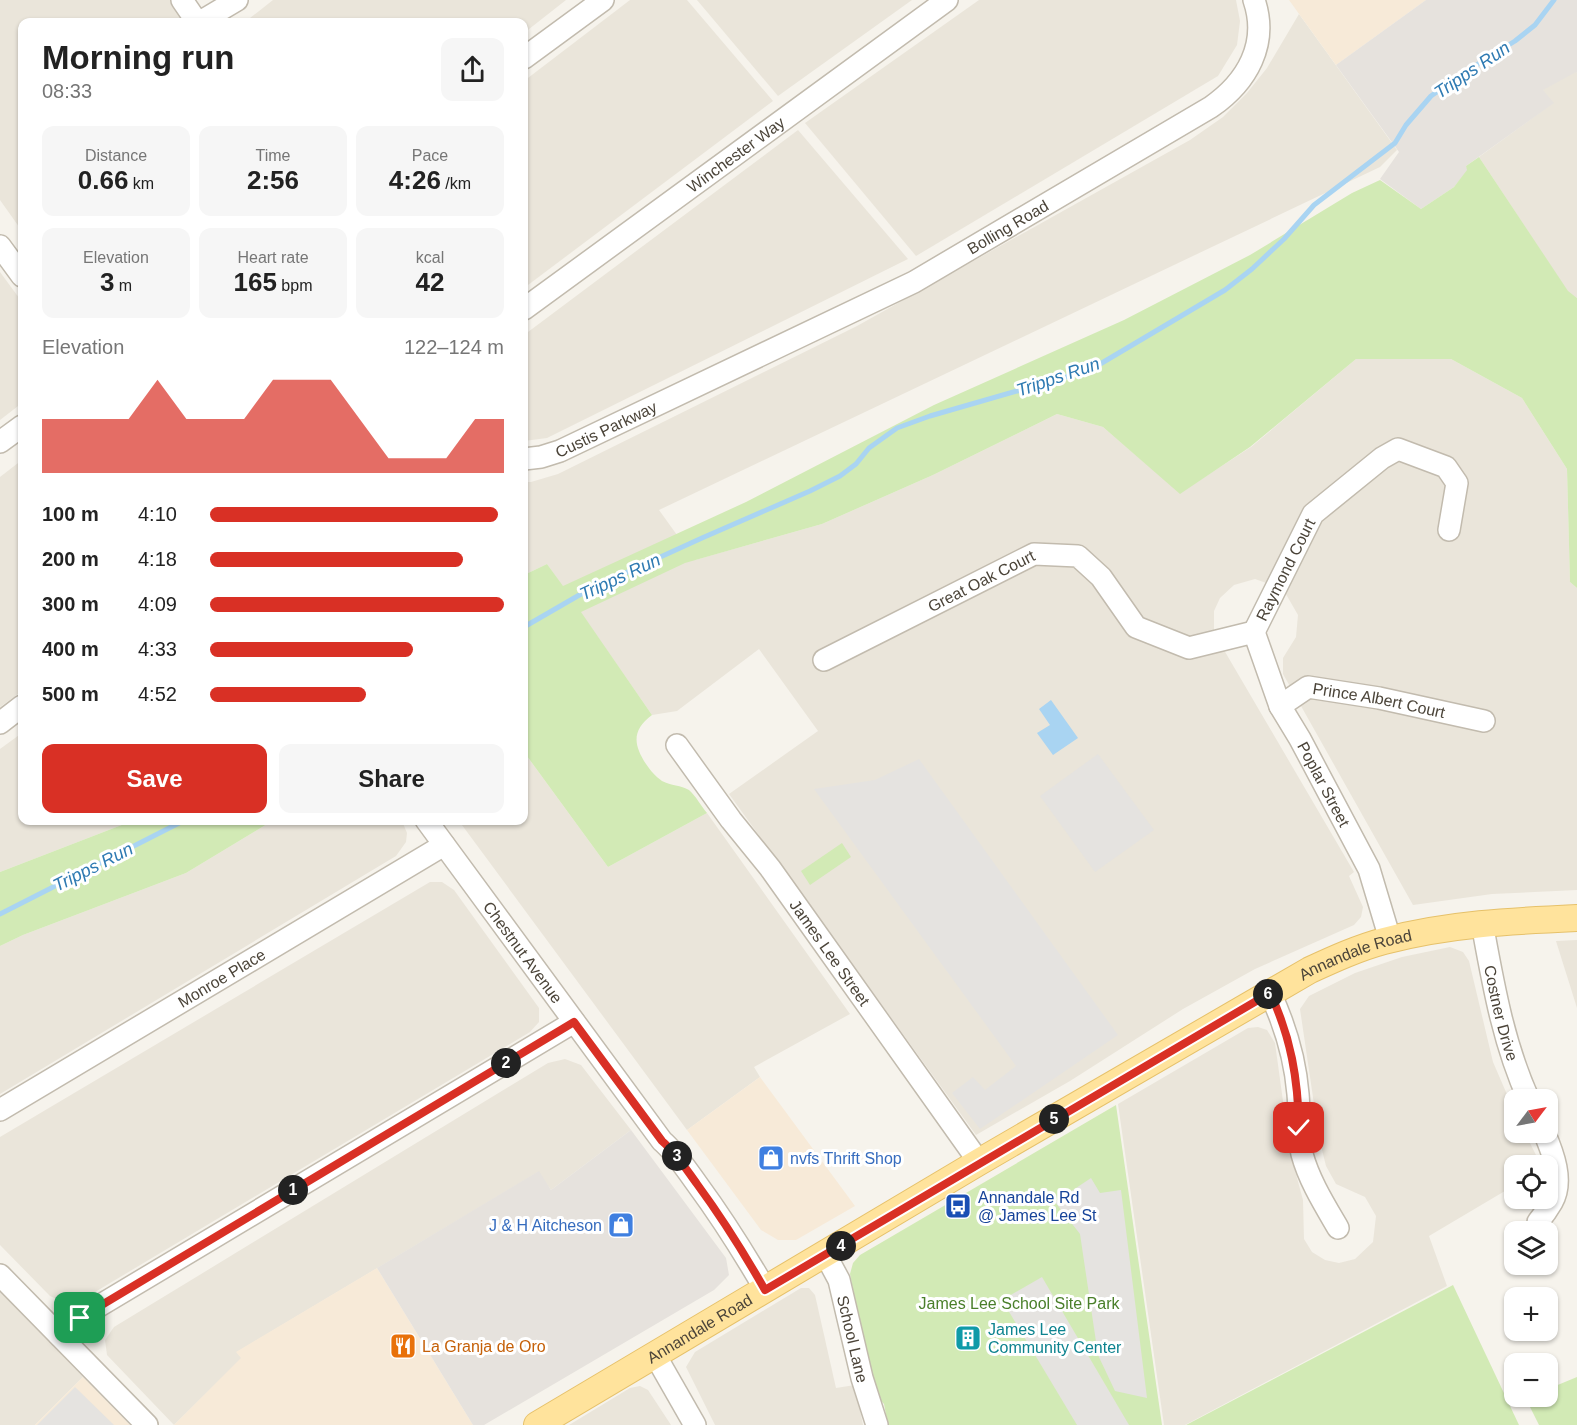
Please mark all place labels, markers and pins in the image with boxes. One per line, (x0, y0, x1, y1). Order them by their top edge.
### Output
pin: 6 (1253, 979, 1283, 1009)
pin: 2 (491, 1048, 521, 1078)
pin (1273, 1102, 1324, 1153)
pin: 5 (1039, 1104, 1069, 1134)
pin: 3 (662, 1141, 692, 1171)
shop icon: nvfs Thrift Shop (756, 1143, 786, 1173)
place label: nvfs Thrift Shop (790, 1150, 902, 1167)
pin: 1 (278, 1175, 308, 1205)
place label: Annandale Rd @ James Lee St (978, 1189, 1097, 1224)
bus stop icon: Annandale Rd @ James Lee St (943, 1191, 973, 1221)
shop icon: J & H Aitcheson (606, 1210, 636, 1240)
place label: J & H Aitcheson (489, 1217, 602, 1234)
pin: 4 (826, 1231, 856, 1261)
pin (54, 1292, 105, 1343)
place label: James Lee Community Center (988, 1321, 1122, 1356)
building icon: James Lee Community Center (953, 1323, 983, 1353)
restaurant icon: La Granja de Oro (388, 1331, 418, 1361)
place label: La Granja de Oro (422, 1338, 546, 1355)

